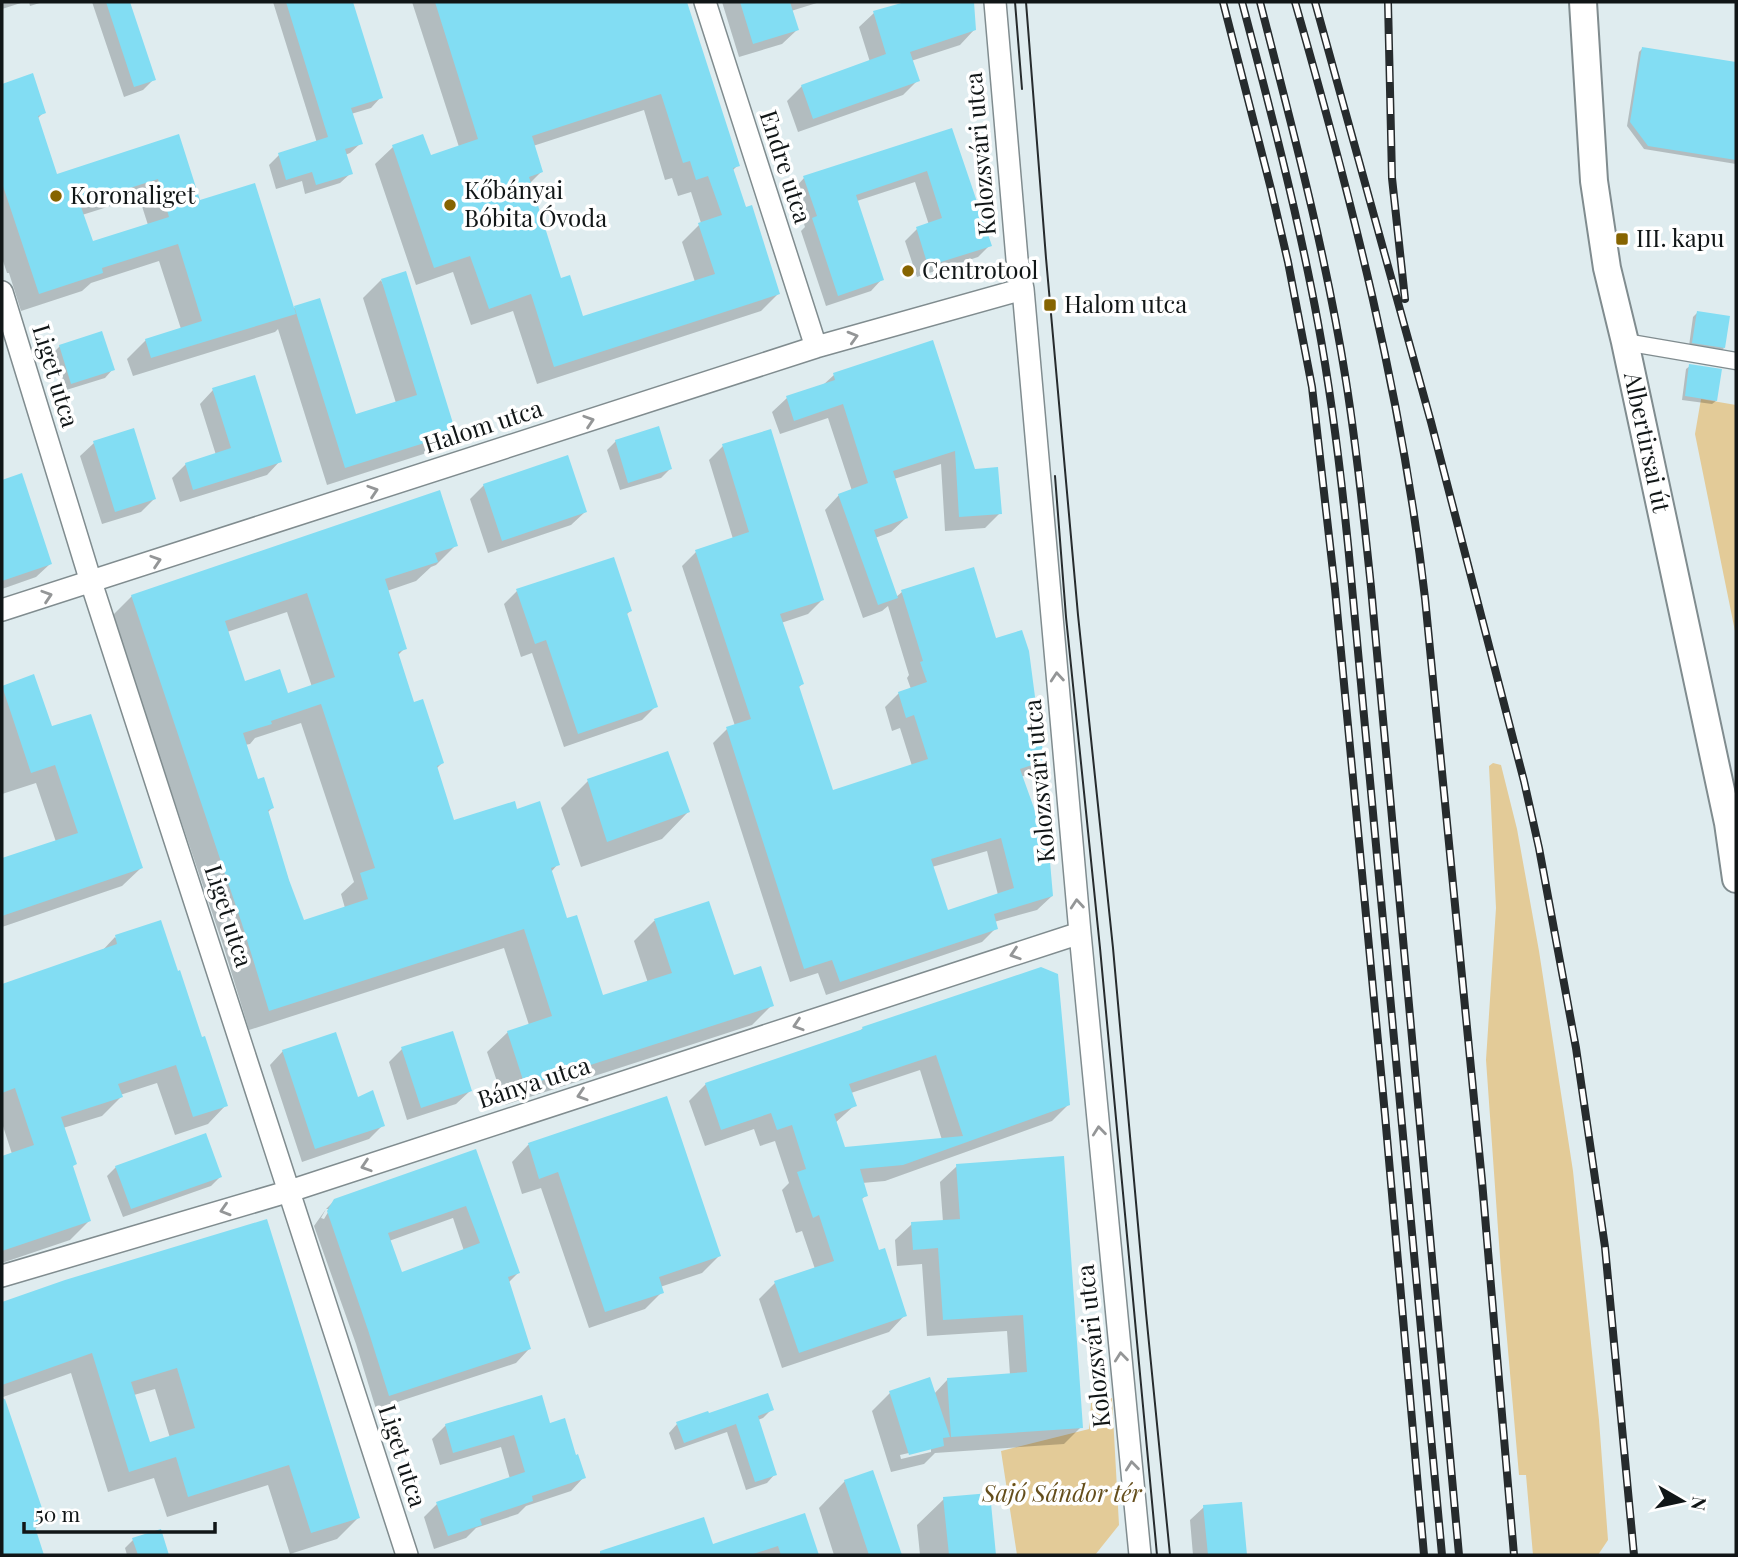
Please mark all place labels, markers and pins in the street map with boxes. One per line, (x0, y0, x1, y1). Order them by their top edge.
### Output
place label: Kőbányai Bóbita Óvoda (464, 173, 607, 233)
place label: Koronaliget (70, 178, 196, 210)
marker: Koronaliget (48, 188, 64, 204)
marker: Kőbányai Bóbita Óvoda (442, 197, 458, 213)
place label: III. kapu (1636, 221, 1725, 253)
marker: III. kapu (1614, 231, 1630, 247)
place label: Centrotool (922, 253, 1038, 285)
marker: Centrotool (900, 263, 916, 279)
place label: Halom utca (1064, 287, 1187, 319)
marker: Halom utca (1042, 297, 1058, 313)

